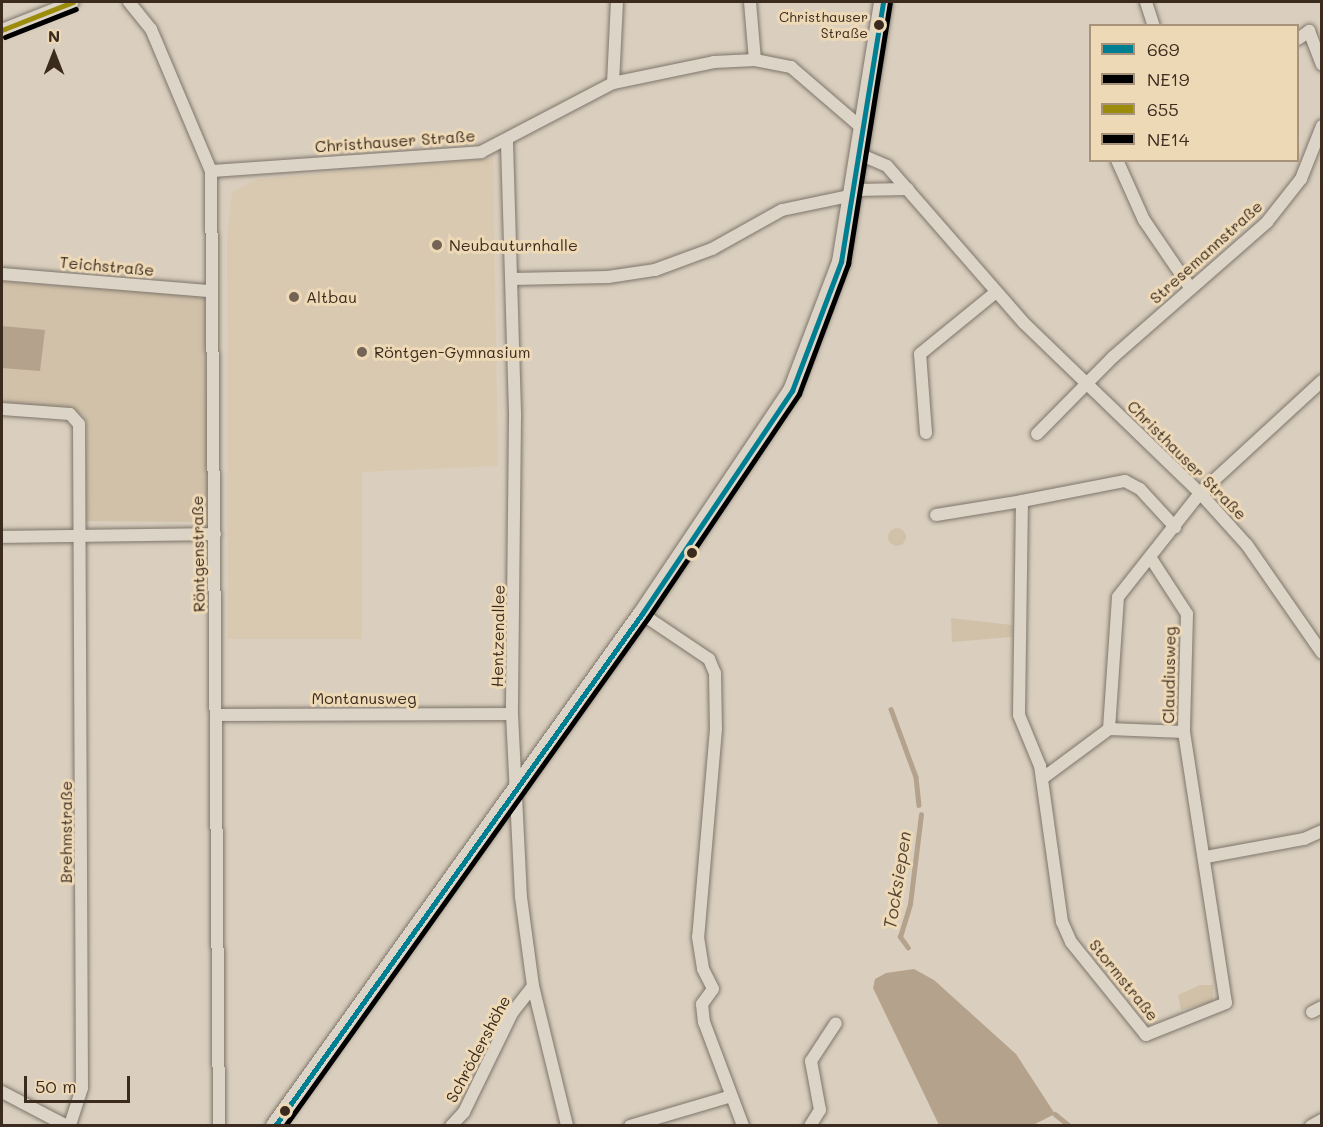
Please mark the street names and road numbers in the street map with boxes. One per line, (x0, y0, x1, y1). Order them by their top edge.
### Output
street label: Christhauser Straße (314, 126, 476, 156)
street label: Stresemannstraße (1146, 196, 1266, 308)
street label: Teichstraße (59, 252, 155, 280)
street label: Christhauser Straße (1123, 396, 1251, 524)
street label: Röntgenstraße (187, 496, 209, 612)
street label: Hentzenallee (488, 584, 508, 688)
street label: Claudiusweg (1159, 626, 1179, 724)
street label: Montanusweg (311, 688, 417, 708)
street label: Brehmstraße (56, 781, 76, 883)
street label: Stormstraße (1085, 935, 1163, 1025)
street label: Schrödershöhe (442, 992, 514, 1106)

